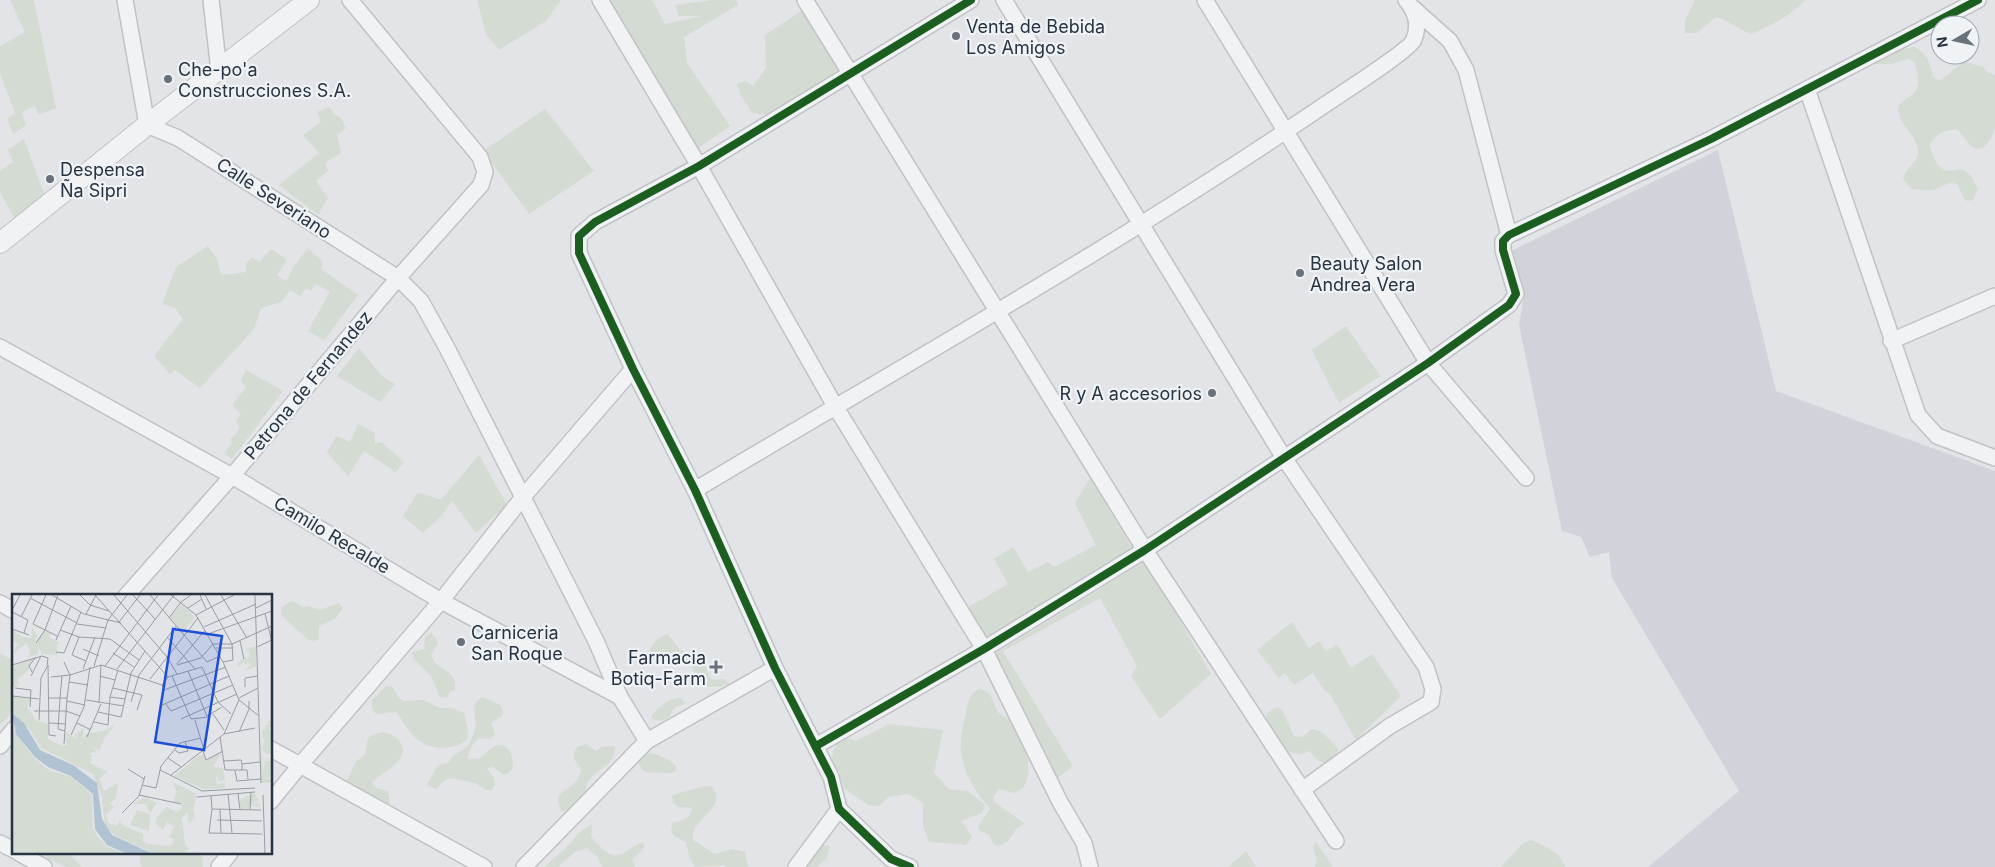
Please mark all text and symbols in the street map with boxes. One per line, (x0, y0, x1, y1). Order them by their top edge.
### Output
north arrow (1930, 15, 1980, 65)
place label: Venta de Bebida Los Amigos (966, 16, 1105, 58)
marker: Venta de Bebida Los Amigos (950, 30, 962, 42)
text: N (1932, 36, 1951, 49)
place label: Che-po'a Construcciones S.A. (178, 59, 351, 101)
marker: Che-po'a Construcciones S.A. (162, 73, 174, 85)
street label: Calle Severiano (213, 153, 335, 243)
place label: Despensa Ña Sipri (60, 159, 145, 201)
marker: Despensa Ña Sipri (44, 173, 56, 185)
place label: Beauty Salon Andrea Vera (1310, 253, 1422, 295)
marker: Beauty Salon Andrea Vera (1294, 267, 1306, 279)
street label: Petrona de Fernandez (240, 306, 376, 464)
place label: R y A accesorios (1060, 383, 1202, 404)
marker: R y A accesorios (1206, 387, 1218, 399)
street label: Camilo Recalde (270, 492, 394, 578)
inset map (12, 594, 272, 854)
place label: Carniceria San Roque (471, 622, 563, 664)
marker: Carniceria San Roque (455, 636, 467, 648)
place label: Farmacia Botiq-Farm (611, 647, 706, 689)
marker: Farmacia Botiq-Farm (710, 661, 722, 673)

